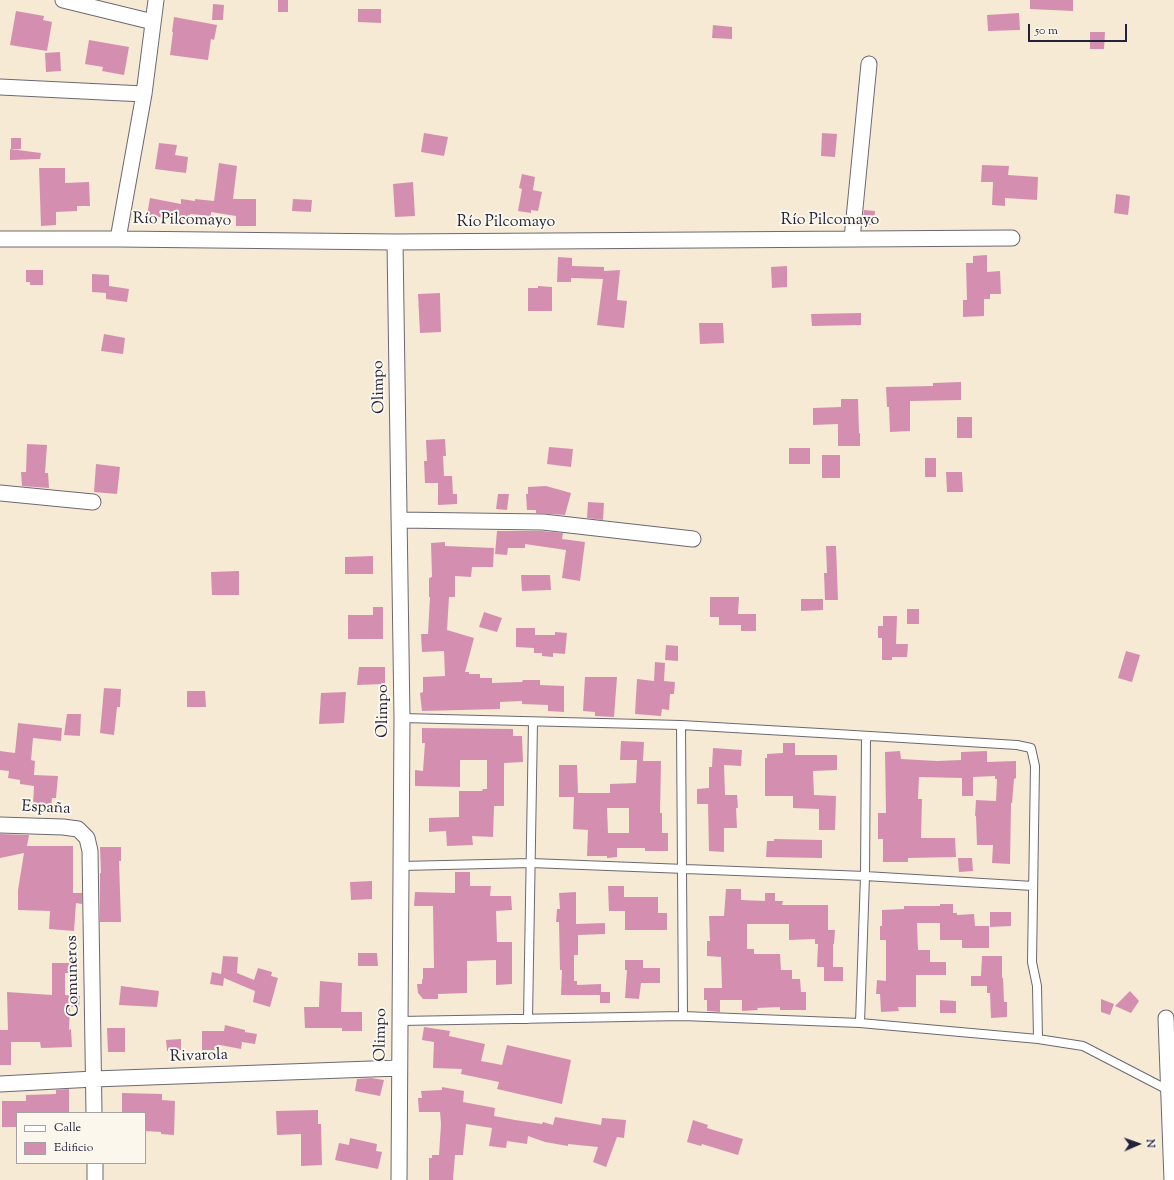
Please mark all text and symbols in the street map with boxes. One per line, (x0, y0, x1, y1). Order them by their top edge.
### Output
scale bar (1030, 16, 1129, 42)
text: 50 m (1035, 22, 1058, 40)
street label: Río Pilcomayo (133, 211, 231, 231)
street label: Río Pilcomayo (781, 211, 879, 231)
street label: Río Pilcomayo (457, 213, 555, 233)
street label: Olimpo (370, 360, 390, 414)
street label: Olimpo (374, 684, 394, 738)
street label: España (21, 798, 71, 820)
street label: Comuneros (64, 935, 84, 1017)
street label: Olimpo (372, 1008, 392, 1062)
street label: Rivarola (170, 1046, 228, 1068)
legend (16, 1112, 146, 1164)
text: Calle (54, 1119, 81, 1137)
north arrow (1118, 1124, 1158, 1164)
text: Edificio (54, 1139, 93, 1157)
text: N (1142, 1139, 1158, 1148)

